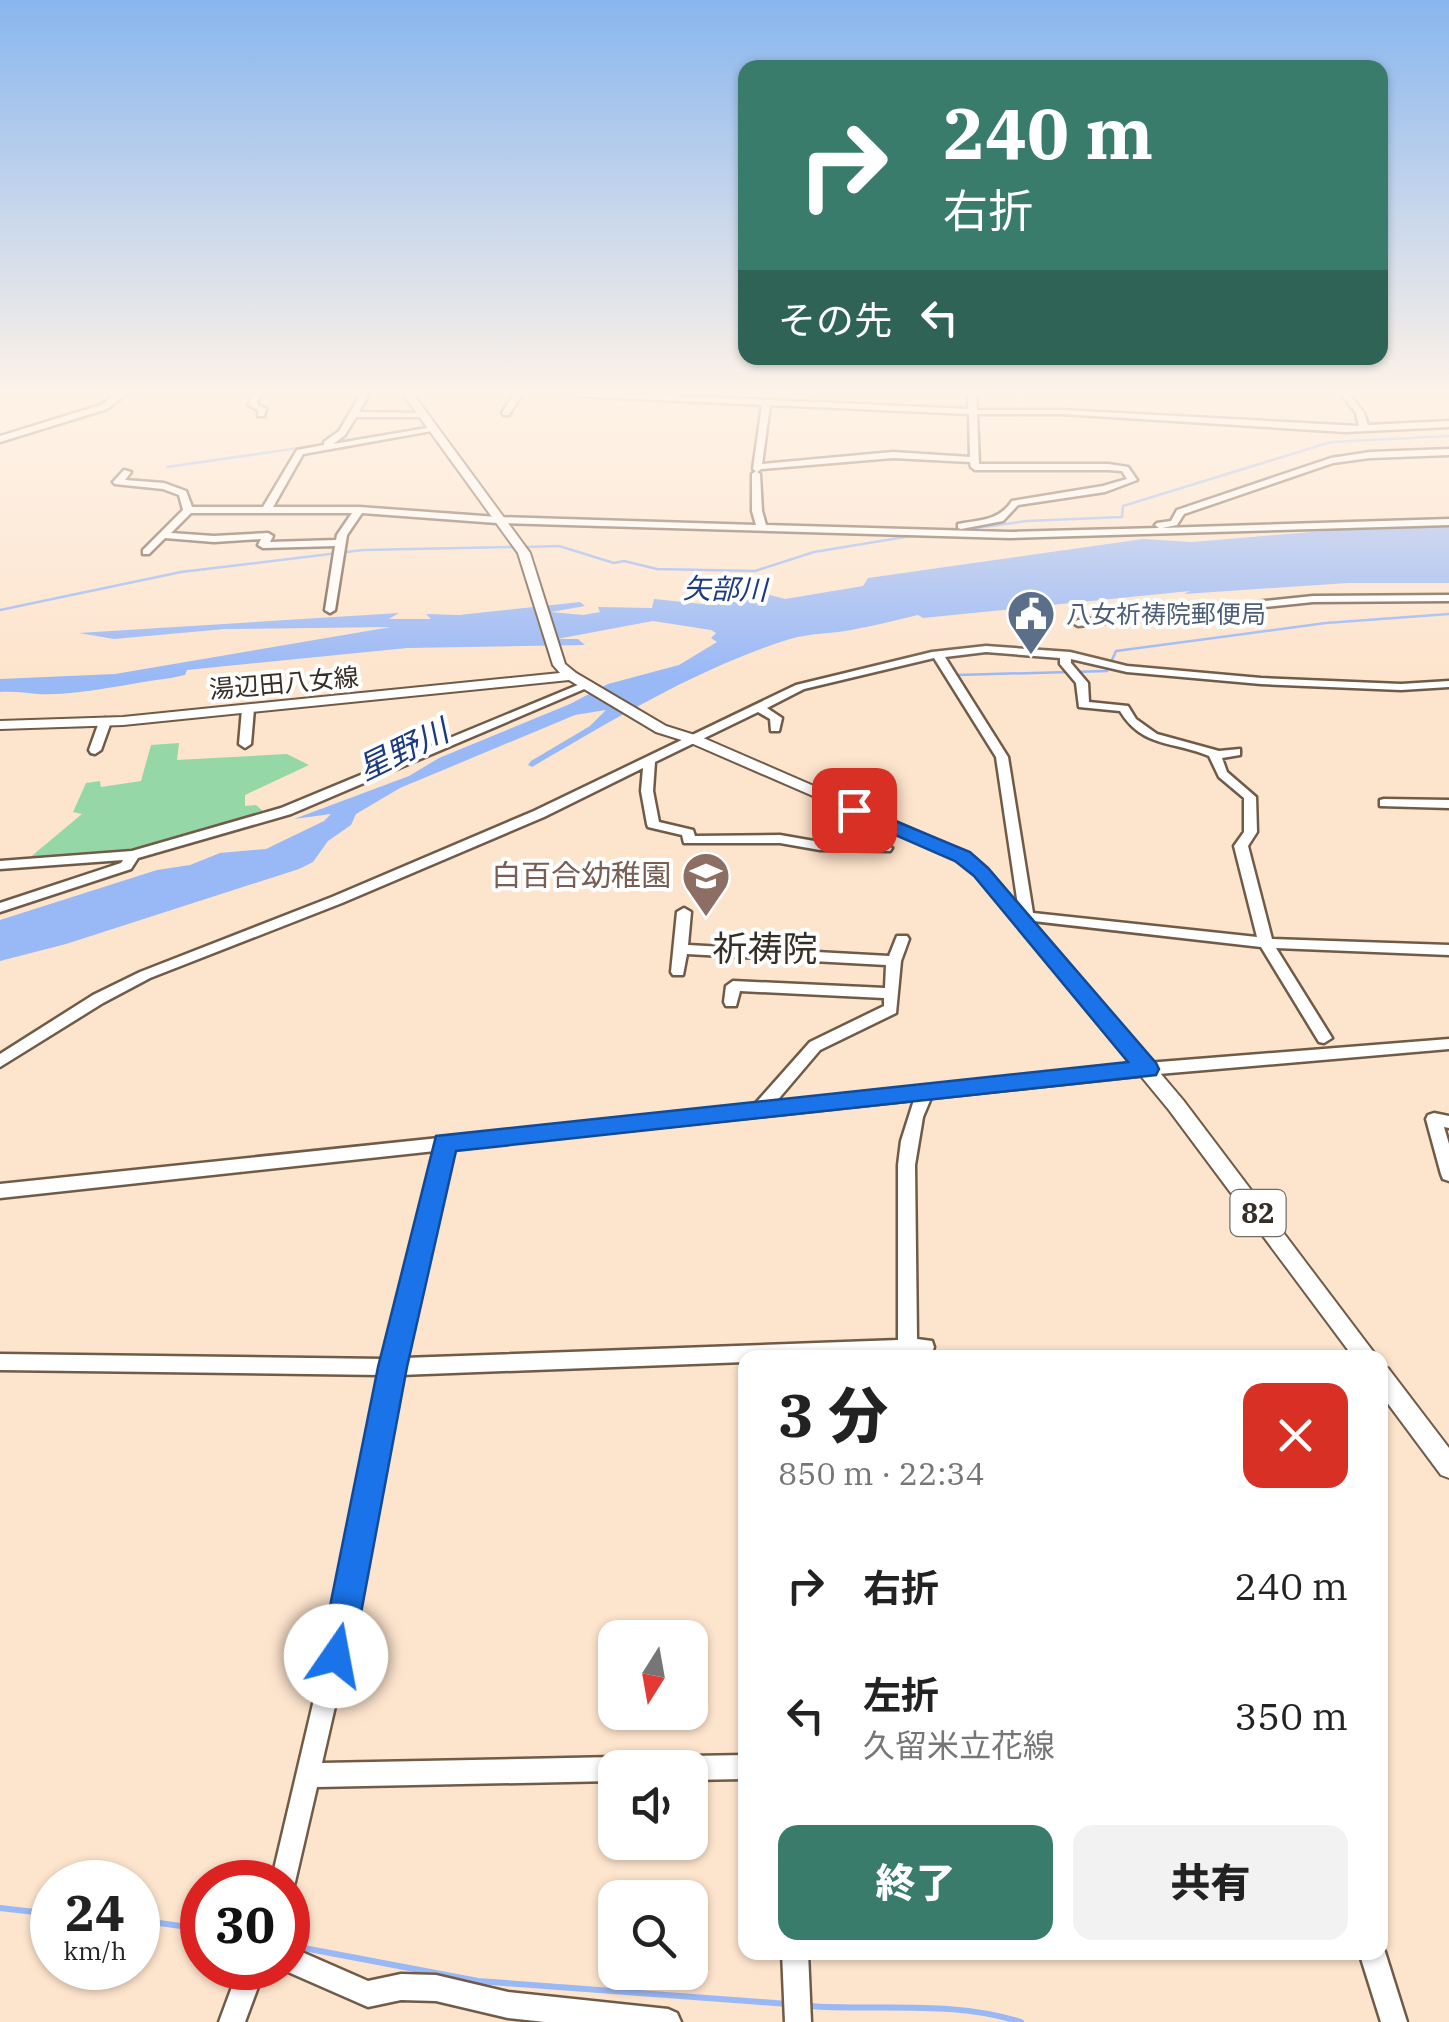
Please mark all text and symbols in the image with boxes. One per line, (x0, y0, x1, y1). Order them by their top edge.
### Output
text: 240 m (943, 87, 1153, 178)
icon: right (778, 100, 908, 230)
text: 右折 (943, 181, 1033, 239)
icon: left (912, 290, 967, 345)
text: その先 (778, 295, 892, 344)
water label: 矢部川 (683, 569, 770, 608)
public building icon: 八女祈祷院郵便局 (1005, 588, 1057, 656)
place label: 八女祈祷院郵便局 (1066, 597, 1266, 630)
street label: 湯辺田八女線 (208, 660, 360, 705)
water label: 星野川 (350, 708, 458, 789)
pin (812, 768, 897, 853)
icon: arrive (827, 783, 882, 838)
school or university icon: 白百合幼稚園 (680, 850, 732, 918)
place label: 白百合幼稚園 (491, 855, 671, 894)
district label: 祈祷院 (712, 925, 818, 971)
road number: 82 (1230, 1190, 1286, 1236)
text: 3 分 (778, 1375, 888, 1454)
button: close (1243, 1383, 1348, 1488)
text: 850 m · 22:34 (778, 1452, 985, 1494)
icon: right (778, 1558, 833, 1613)
text: 240 m (1235, 1561, 1348, 1610)
text: 右折 (863, 1563, 939, 1612)
position arrow (284, 1604, 388, 1708)
north arrow (598, 1620, 708, 1730)
map controls (598, 1620, 708, 1990)
text: 左折 (863, 1670, 939, 1719)
icon: left (778, 1688, 833, 1743)
text: 350 m (1235, 1691, 1348, 1740)
text: 久留米立花線 (863, 1724, 1055, 1766)
button: sound (598, 1750, 708, 1860)
button: 終了 (778, 1825, 1053, 1940)
button: 共有 (1073, 1825, 1348, 1940)
speed limit sign: 30 (180, 1860, 310, 1990)
text: 24 (65, 1880, 125, 1945)
button: search (598, 1880, 708, 1990)
text: km/h (63, 1934, 127, 1967)

